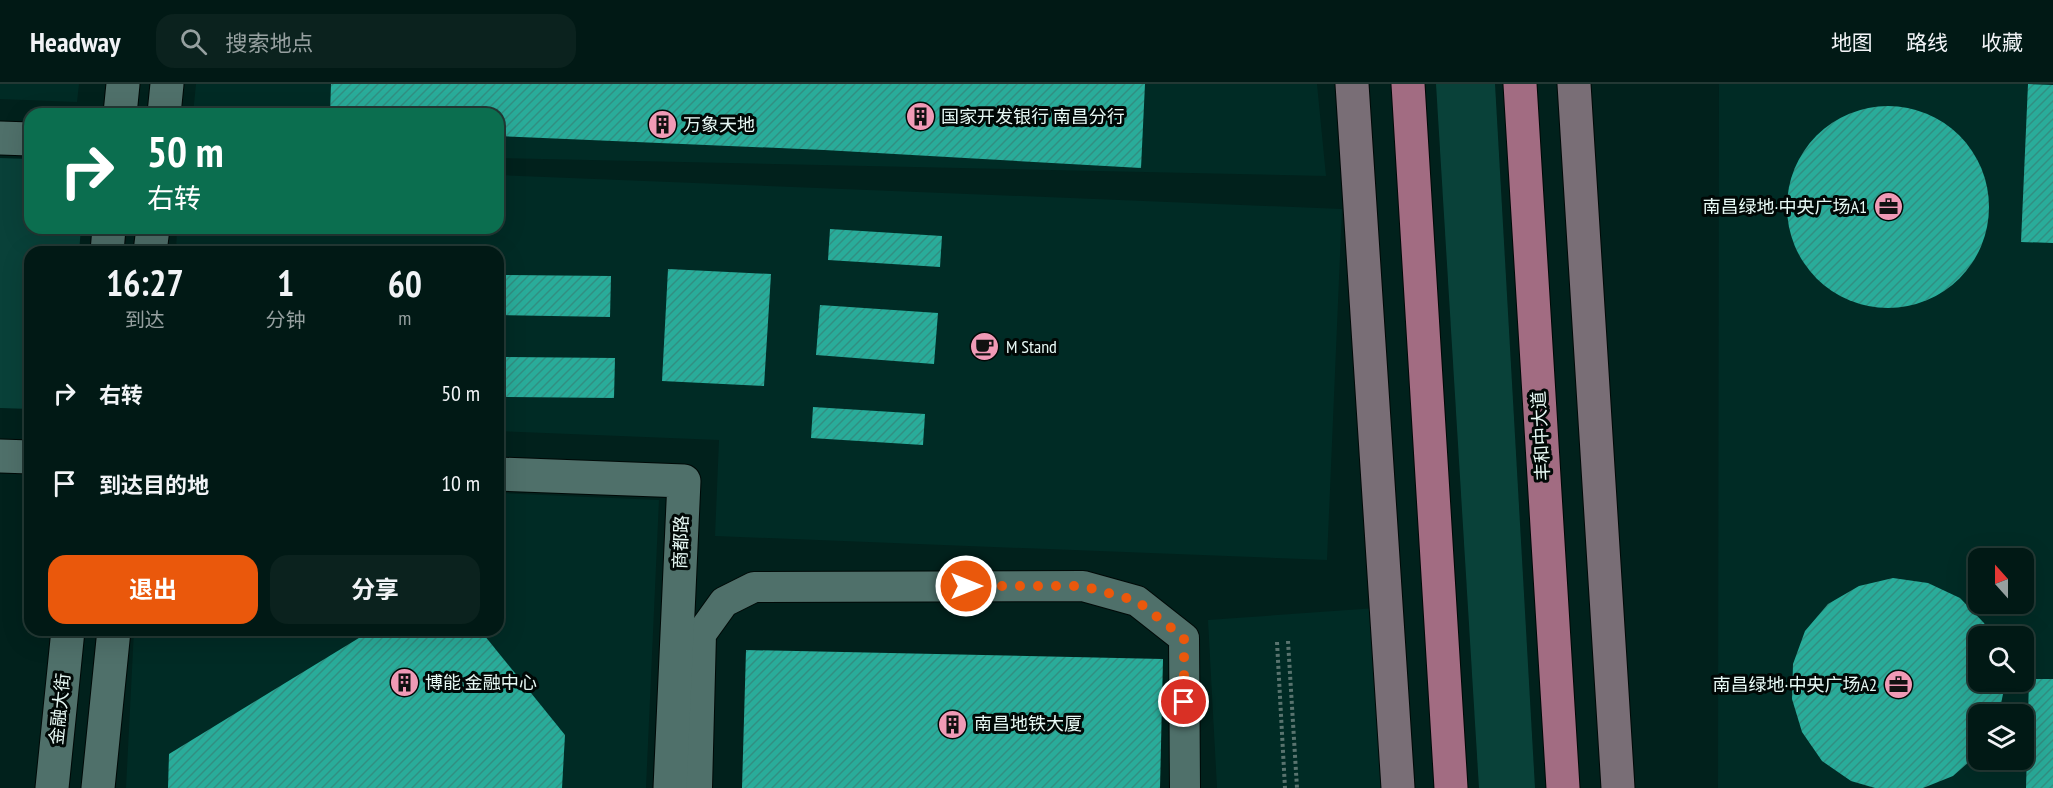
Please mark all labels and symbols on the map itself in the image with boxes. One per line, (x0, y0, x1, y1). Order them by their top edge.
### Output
building icon: 国家开发银行 南昌分行 (904, 101, 936, 133)
place label: 国家开发银行 南昌分行 (941, 105, 1125, 128)
building icon: 万象天地 (646, 109, 678, 141)
place label: 万象天地 (683, 113, 755, 136)
office icon: 南昌绿地·中央广场A1 (1872, 191, 1904, 223)
place label: 南昌绿地·中央广场A1 (1703, 195, 1867, 218)
cafe icon: M Stand (969, 331, 1001, 363)
place label: M Stand (1006, 335, 1057, 358)
street label: 丰和中大道 (1527, 390, 1554, 482)
street label: 商都路 (668, 515, 693, 569)
north arrow (1968, 548, 2034, 614)
position arrow (934, 554, 998, 618)
building icon: 博能 金融中心 (388, 667, 420, 699)
office icon: 南昌绿地·中央广场A2 (1882, 669, 1914, 701)
place label: 博能 金融中心 (425, 671, 537, 694)
street label: 金融大街 (44, 672, 75, 746)
place label: 南昌绿地·中央广场A2 (1713, 673, 1877, 696)
pin (1158, 676, 1209, 727)
building icon: 南昌地铁大厦 (937, 708, 969, 740)
place label: 南昌地铁大厦 (974, 712, 1082, 735)

